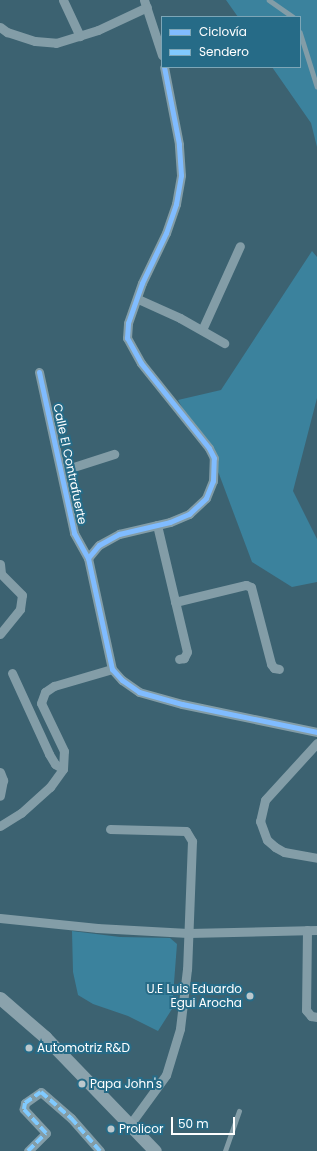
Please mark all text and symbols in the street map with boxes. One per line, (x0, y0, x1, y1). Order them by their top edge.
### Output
legend (161, 16, 301, 68)
text: Ciclovía (199, 23, 247, 40)
text: Sendero (199, 43, 249, 60)
street label: Calle El Contrafuerte (50, 402, 90, 526)
place label: U.E Luis Eduardo Egui Arocha (146, 982, 242, 1010)
marker: U.E Luis Eduardo Egui Arocha (245, 991, 255, 1001)
place label: Automotriz R&D (37, 1041, 130, 1055)
marker: Automotriz R&D (24, 1043, 34, 1053)
place label: Papa John's (90, 1077, 162, 1091)
marker: Papa John's (77, 1079, 87, 1089)
scale bar (173, 1109, 237, 1135)
text: 50 m (178, 1115, 209, 1132)
place label: Prolicor (119, 1122, 163, 1136)
marker: Prolicor (106, 1124, 116, 1134)

